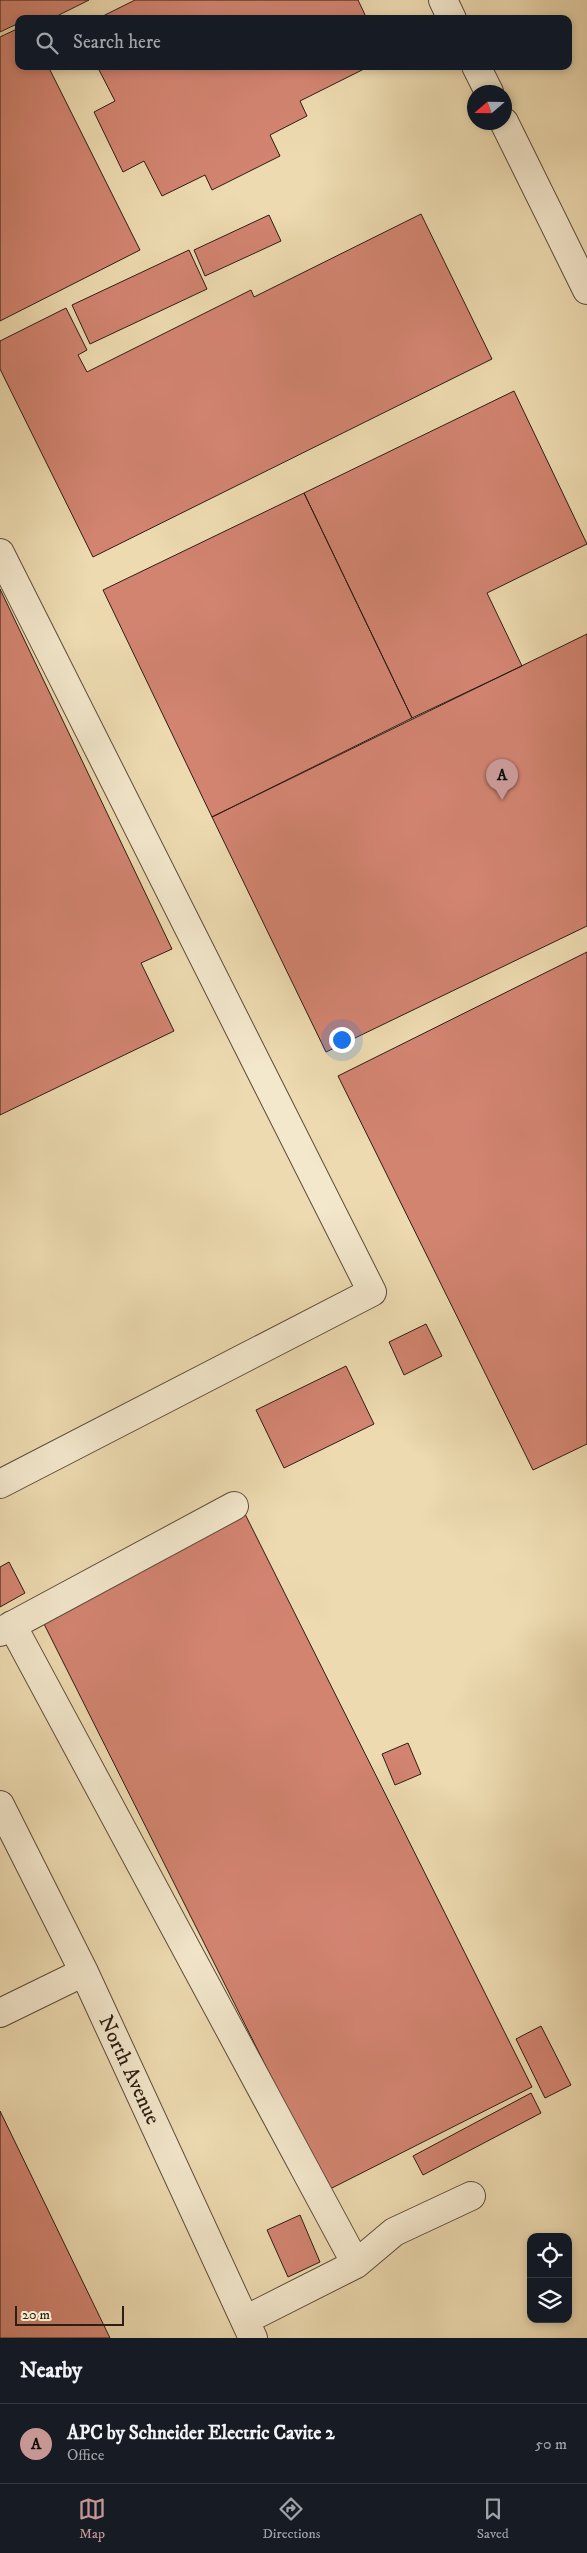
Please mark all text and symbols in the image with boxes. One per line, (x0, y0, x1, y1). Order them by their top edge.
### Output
search box (15, 15, 572, 70)
icon: search (33, 29, 61, 57)
text: Search here (73, 31, 161, 54)
north arrow (467, 85, 512, 130)
pin: A (486, 759, 518, 800)
your location (329, 1027, 355, 1053)
street label: North Avenue (92, 2011, 166, 2129)
map controls (527, 2233, 572, 2323)
button: locate (527, 2233, 572, 2278)
button: layers (527, 2278, 572, 2323)
scale bar (15, 2303, 124, 2326)
text: 20 m (22, 2306, 50, 2324)
text: Nearby (20, 2358, 82, 2384)
text: APC by Schneider Electric Cavite 2 (67, 2422, 335, 2445)
text: A (31, 2434, 41, 2454)
text: 50 m (535, 2434, 567, 2454)
text: Office (67, 2445, 104, 2465)
tab: Map (78, 2495, 106, 2543)
tab: Directions (262, 2495, 320, 2543)
tab: Saved (477, 2495, 509, 2543)

